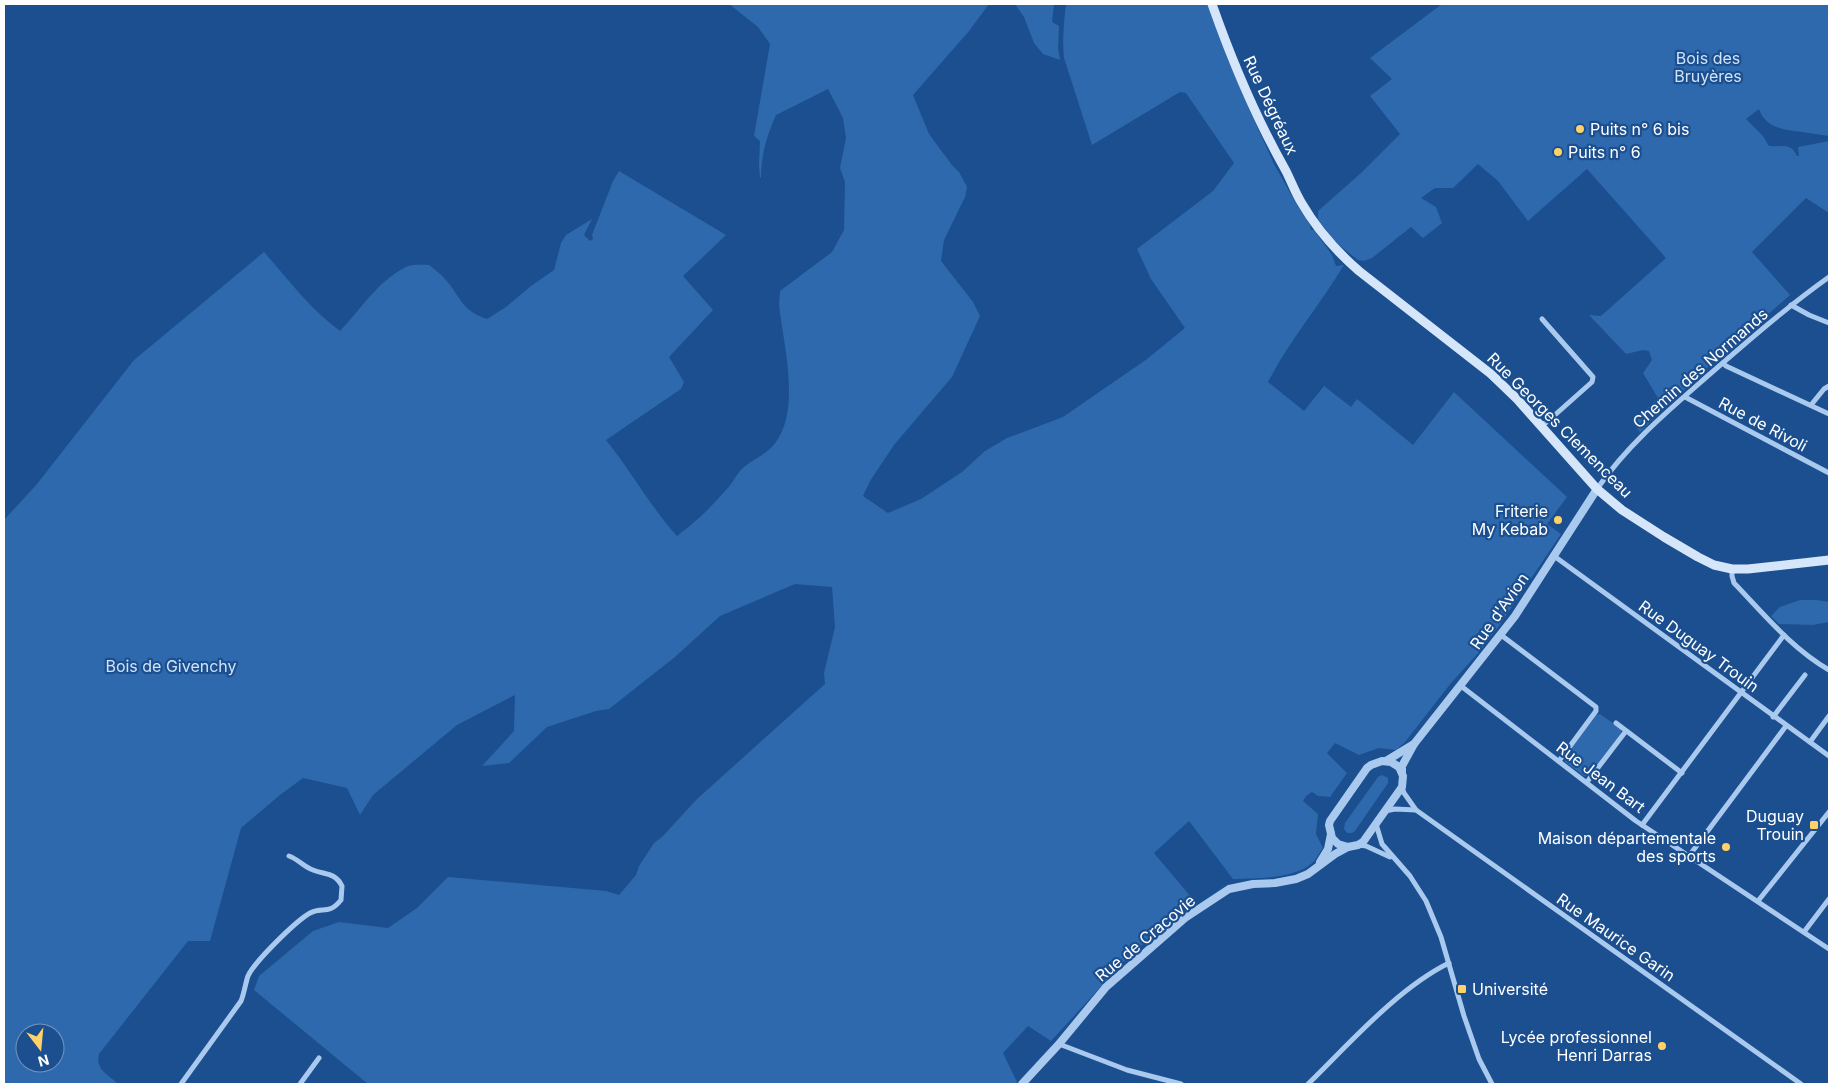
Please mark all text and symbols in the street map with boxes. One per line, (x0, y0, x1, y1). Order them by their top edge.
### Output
park label: Bois des Bruyères (1674, 48, 1742, 86)
street label: Rue Dégréaux (1239, 52, 1303, 158)
place label: Puits n° 6 bis (1590, 119, 1689, 139)
marker: Puits n° 6 bis (1574, 123, 1586, 135)
place label: Puits n° 6 (1568, 142, 1641, 162)
marker: Puits n° 6 (1552, 146, 1564, 158)
street label: Chemin des Normands (1628, 304, 1772, 432)
street label: Rue Georges Clemenceau (1483, 348, 1637, 502)
street label: Rue de Rivoli (1715, 392, 1811, 456)
place label: Friterie My Kebab (1472, 501, 1548, 539)
marker: Friterie My Kebab (1552, 514, 1564, 526)
street label: Rue d'Avion (1465, 569, 1533, 653)
street label: Rue Duguay Trouin (1635, 596, 1763, 696)
park label: Bois de Givenchy (105, 656, 237, 676)
street label: Rue Jean Bart (1553, 737, 1649, 817)
place label: Duguay Trouin (1746, 806, 1804, 844)
marker: Duguay Trouin (1808, 819, 1820, 831)
place label: Maison départementale des sports (1538, 828, 1716, 866)
marker: Maison départementale des sports (1720, 841, 1732, 853)
street label: Rue Maurice Garin (1553, 889, 1679, 985)
street label: Rue de Cracovie (1091, 890, 1199, 986)
place label: Université (1472, 979, 1548, 999)
marker: Université (1456, 983, 1468, 995)
north arrow (15, 1023, 65, 1073)
place label: Lycée professionnel Henri Darras (1501, 1027, 1652, 1065)
marker: Lycée professionnel Henri Darras (1656, 1040, 1668, 1052)
text: N (36, 1051, 51, 1071)

